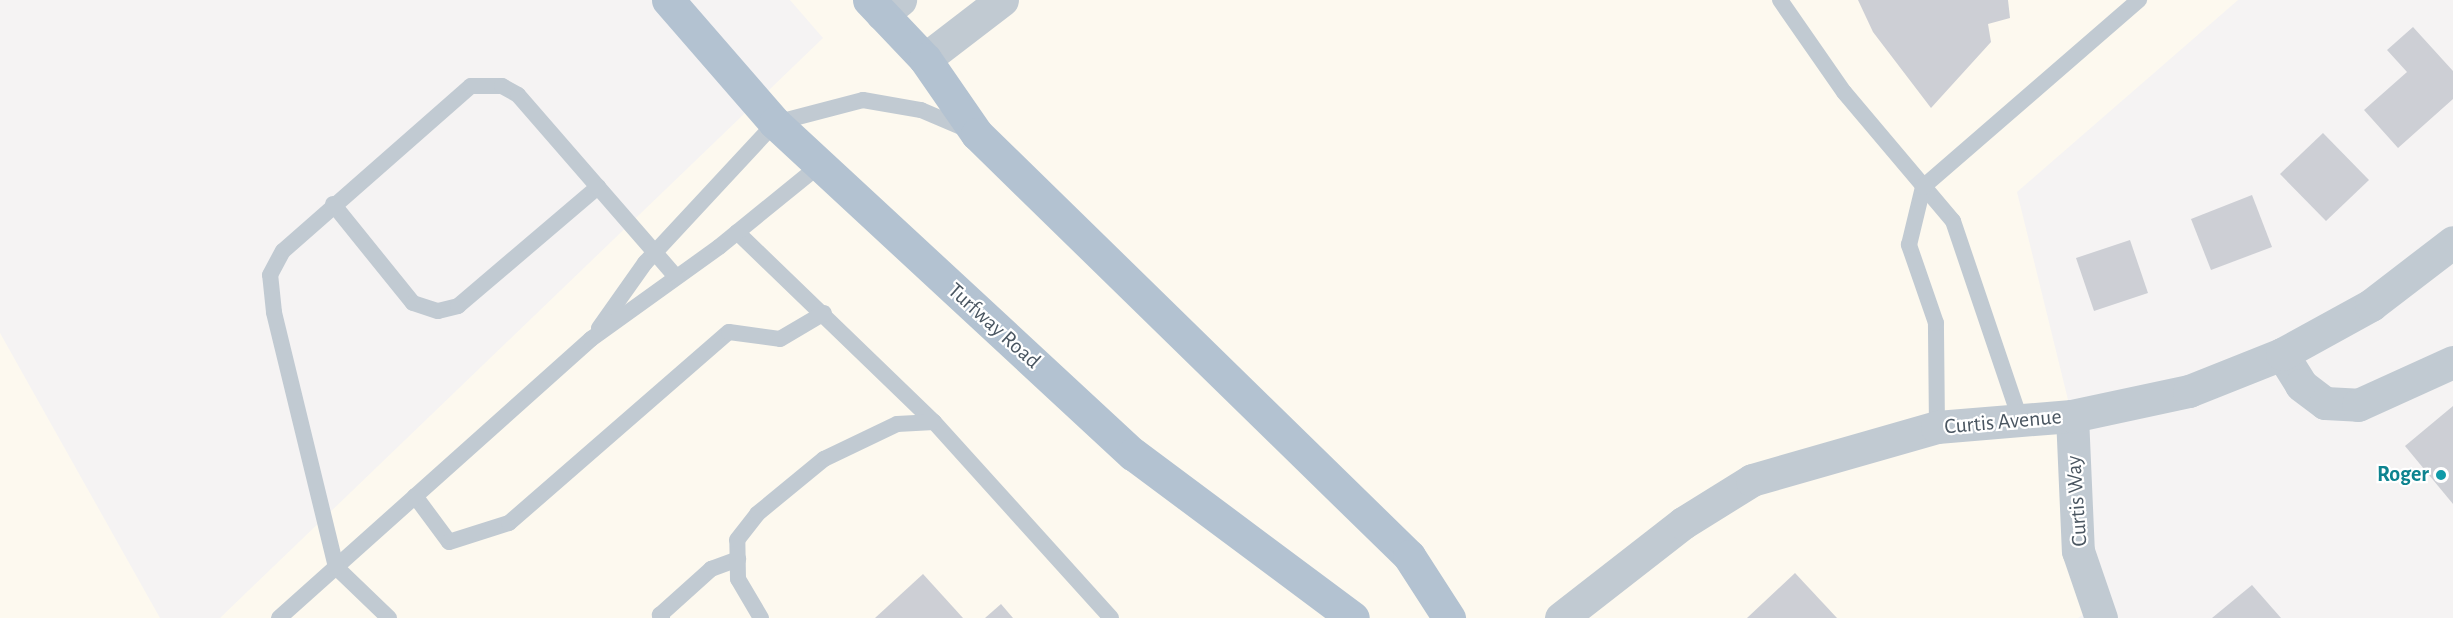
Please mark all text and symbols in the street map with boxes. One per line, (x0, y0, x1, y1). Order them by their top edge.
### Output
street label: Turfway Road (942, 278, 1046, 374)
street label: Curtis Avenue (1943, 404, 2063, 440)
street label: Curtis Way (2061, 455, 2093, 547)
place label: Roger (2377, 462, 2429, 488)
marker: Roger (2434, 468, 2448, 482)

